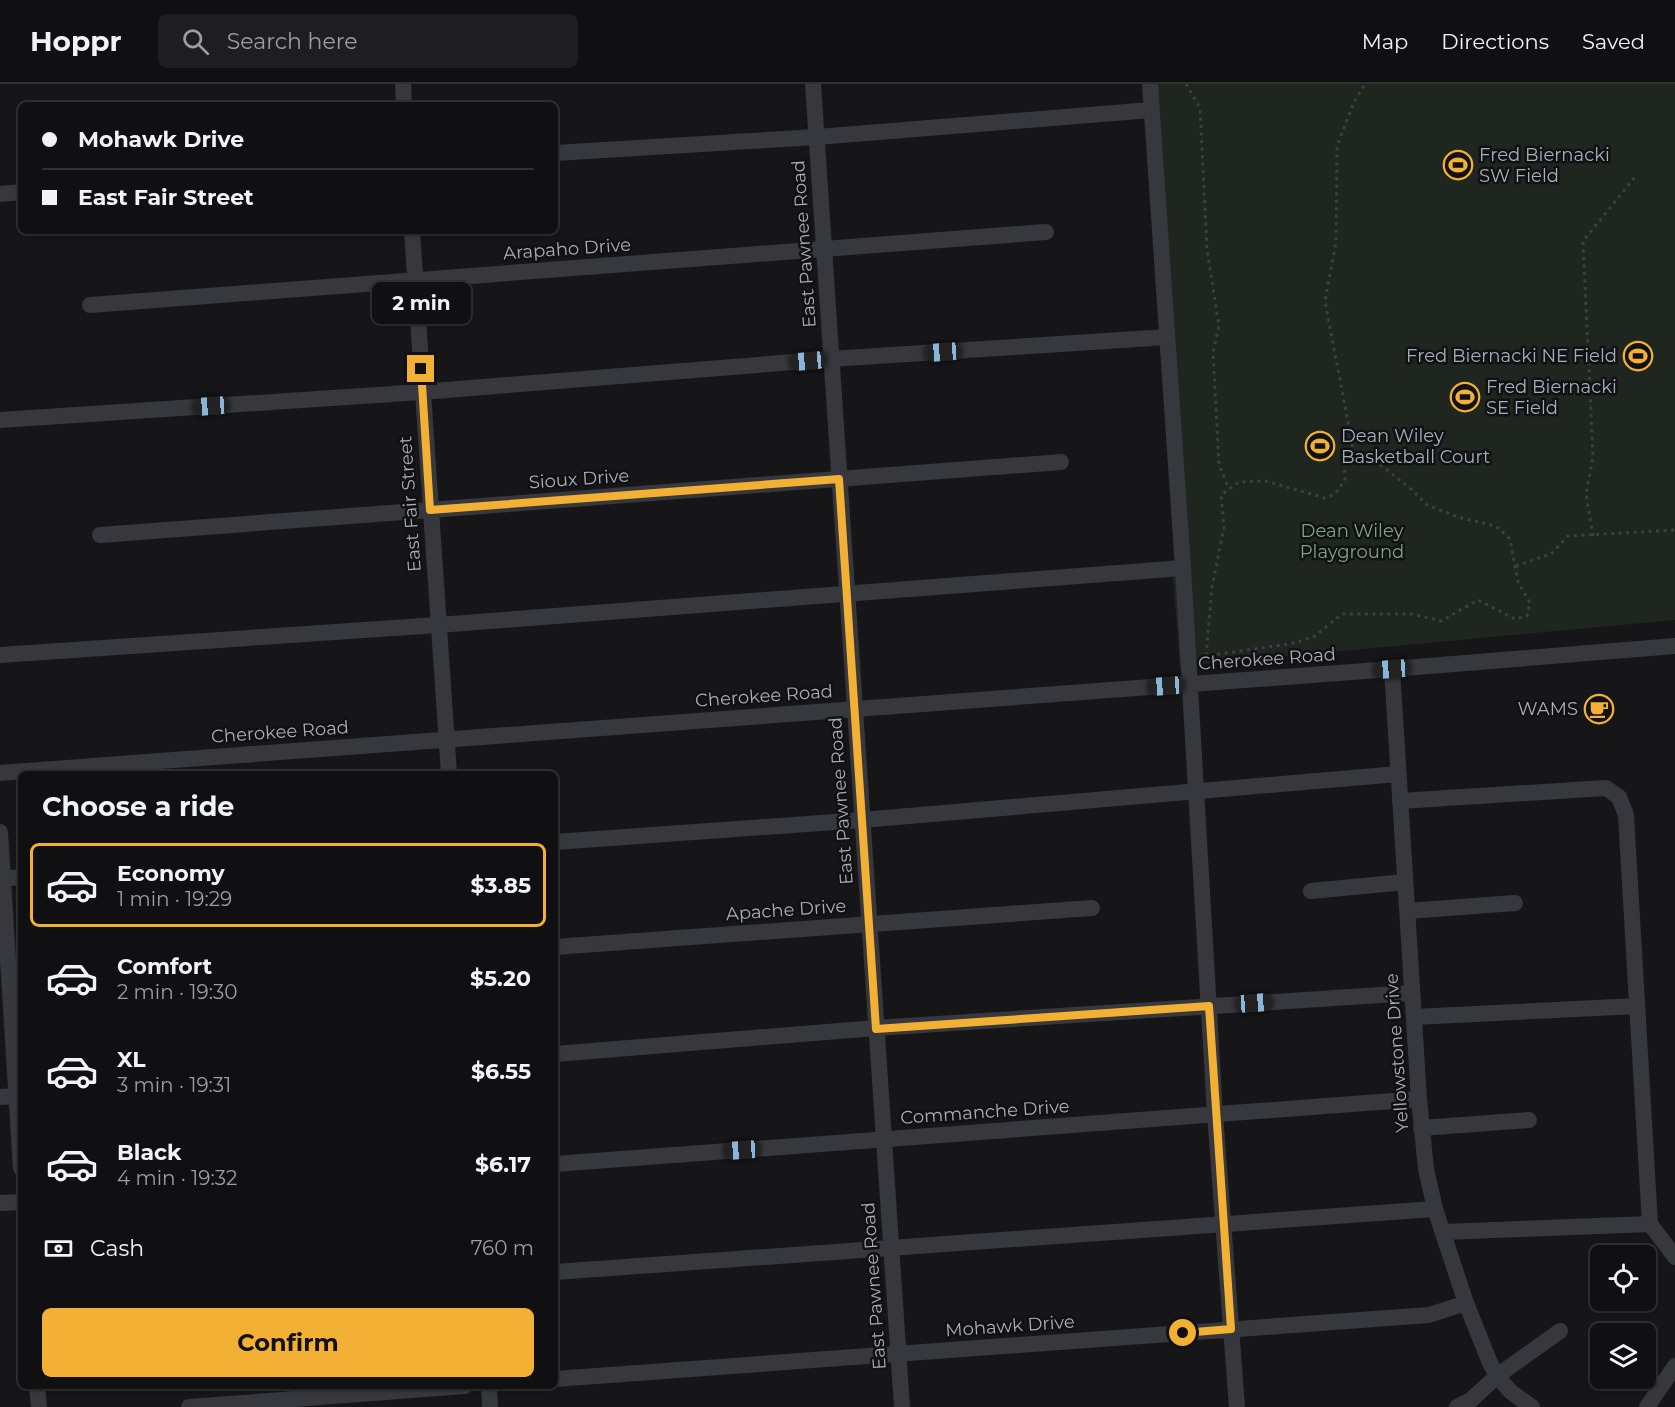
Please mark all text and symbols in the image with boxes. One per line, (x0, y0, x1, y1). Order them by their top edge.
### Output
search box (158, 14, 578, 68)
text: Hoppr (30, 24, 122, 58)
icon: search (179, 25, 212, 58)
text: Search here (227, 28, 358, 55)
text: Map (1362, 29, 1408, 54)
text: Directions (1441, 29, 1549, 54)
text: Saved (1582, 29, 1645, 54)
text: Mohawk Drive (78, 126, 244, 153)
place label: Fred Biernacki SW Field (1479, 144, 1610, 187)
sports icon: Fred Biernacki SW Field (1442, 149, 1474, 181)
street label: East Pawnee Road (787, 159, 821, 329)
text: East Fair Street (78, 184, 254, 211)
street label: Arapaho Drive (502, 234, 632, 264)
callout: 2 min (372, 282, 470, 324)
text: 2 min (392, 291, 451, 315)
sports icon: Fred Biernacki NE Field (1622, 340, 1654, 372)
car (924, 342, 962, 362)
place label: Fred Biernacki NE Field (1406, 345, 1617, 367)
car (789, 350, 827, 372)
route end (407, 355, 434, 382)
place label: Fred Biernacki SE Field (1486, 376, 1617, 419)
sports icon: Fred Biernacki SE Field (1449, 381, 1481, 413)
car (192, 396, 230, 416)
place label: Dean Wiley Basketball Court (1341, 425, 1490, 468)
sports icon: Dean Wiley Basketball Court (1304, 430, 1336, 462)
street label: East Fair Street (394, 435, 426, 573)
street label: Sioux Drive (528, 465, 630, 493)
park label: Dean Wiley Playground (1300, 520, 1404, 563)
street label: Cherokee Road (1197, 643, 1337, 675)
car (1373, 659, 1411, 679)
car (1147, 676, 1185, 696)
street label: Cherokee Road (694, 680, 834, 712)
cafe icon: WAMS (1583, 693, 1615, 725)
place label: WAMS (1517, 698, 1578, 720)
street label: Cherokee Road (210, 716, 350, 748)
street label: East Pawnee Road (824, 716, 858, 886)
text: Choose a ride (42, 790, 234, 823)
icon: car (45, 858, 99, 912)
text: Economy (117, 860, 225, 887)
text: $3.85 (470, 872, 531, 899)
text: 1 min · 19:29 (117, 887, 232, 911)
street label: Apache Drive (725, 895, 847, 925)
icon: car (45, 951, 99, 1005)
text: Comfort (117, 953, 212, 980)
text: $5.20 (470, 965, 531, 992)
street label: Yellowstone Drive (1380, 973, 1414, 1133)
text: 2 min · 19:30 (117, 980, 237, 1004)
car (1235, 993, 1273, 1013)
icon: car (45, 1044, 99, 1098)
text: XL (117, 1046, 146, 1073)
text: $6.55 (471, 1058, 531, 1085)
text: 3 min · 19:31 (117, 1073, 231, 1097)
street label: Commanche Drive (900, 1095, 1070, 1129)
icon: car (45, 1137, 99, 1191)
text: Black (117, 1139, 181, 1166)
car (723, 1140, 761, 1160)
text: $6.17 (475, 1151, 531, 1178)
text: 4 min · 19:32 (117, 1166, 237, 1190)
street label: East Pawnee Road (857, 1201, 891, 1371)
icon: cash (42, 1232, 75, 1265)
text: Cash (90, 1235, 144, 1262)
text: 760 m (471, 1236, 534, 1260)
map controls (1590, 1245, 1656, 1389)
button: locate (1590, 1245, 1656, 1311)
button: Confirm (42, 1308, 534, 1377)
street label: Mohawk Drive (945, 1311, 1075, 1341)
route start (1169, 1319, 1196, 1346)
button: layers (1590, 1323, 1656, 1389)

